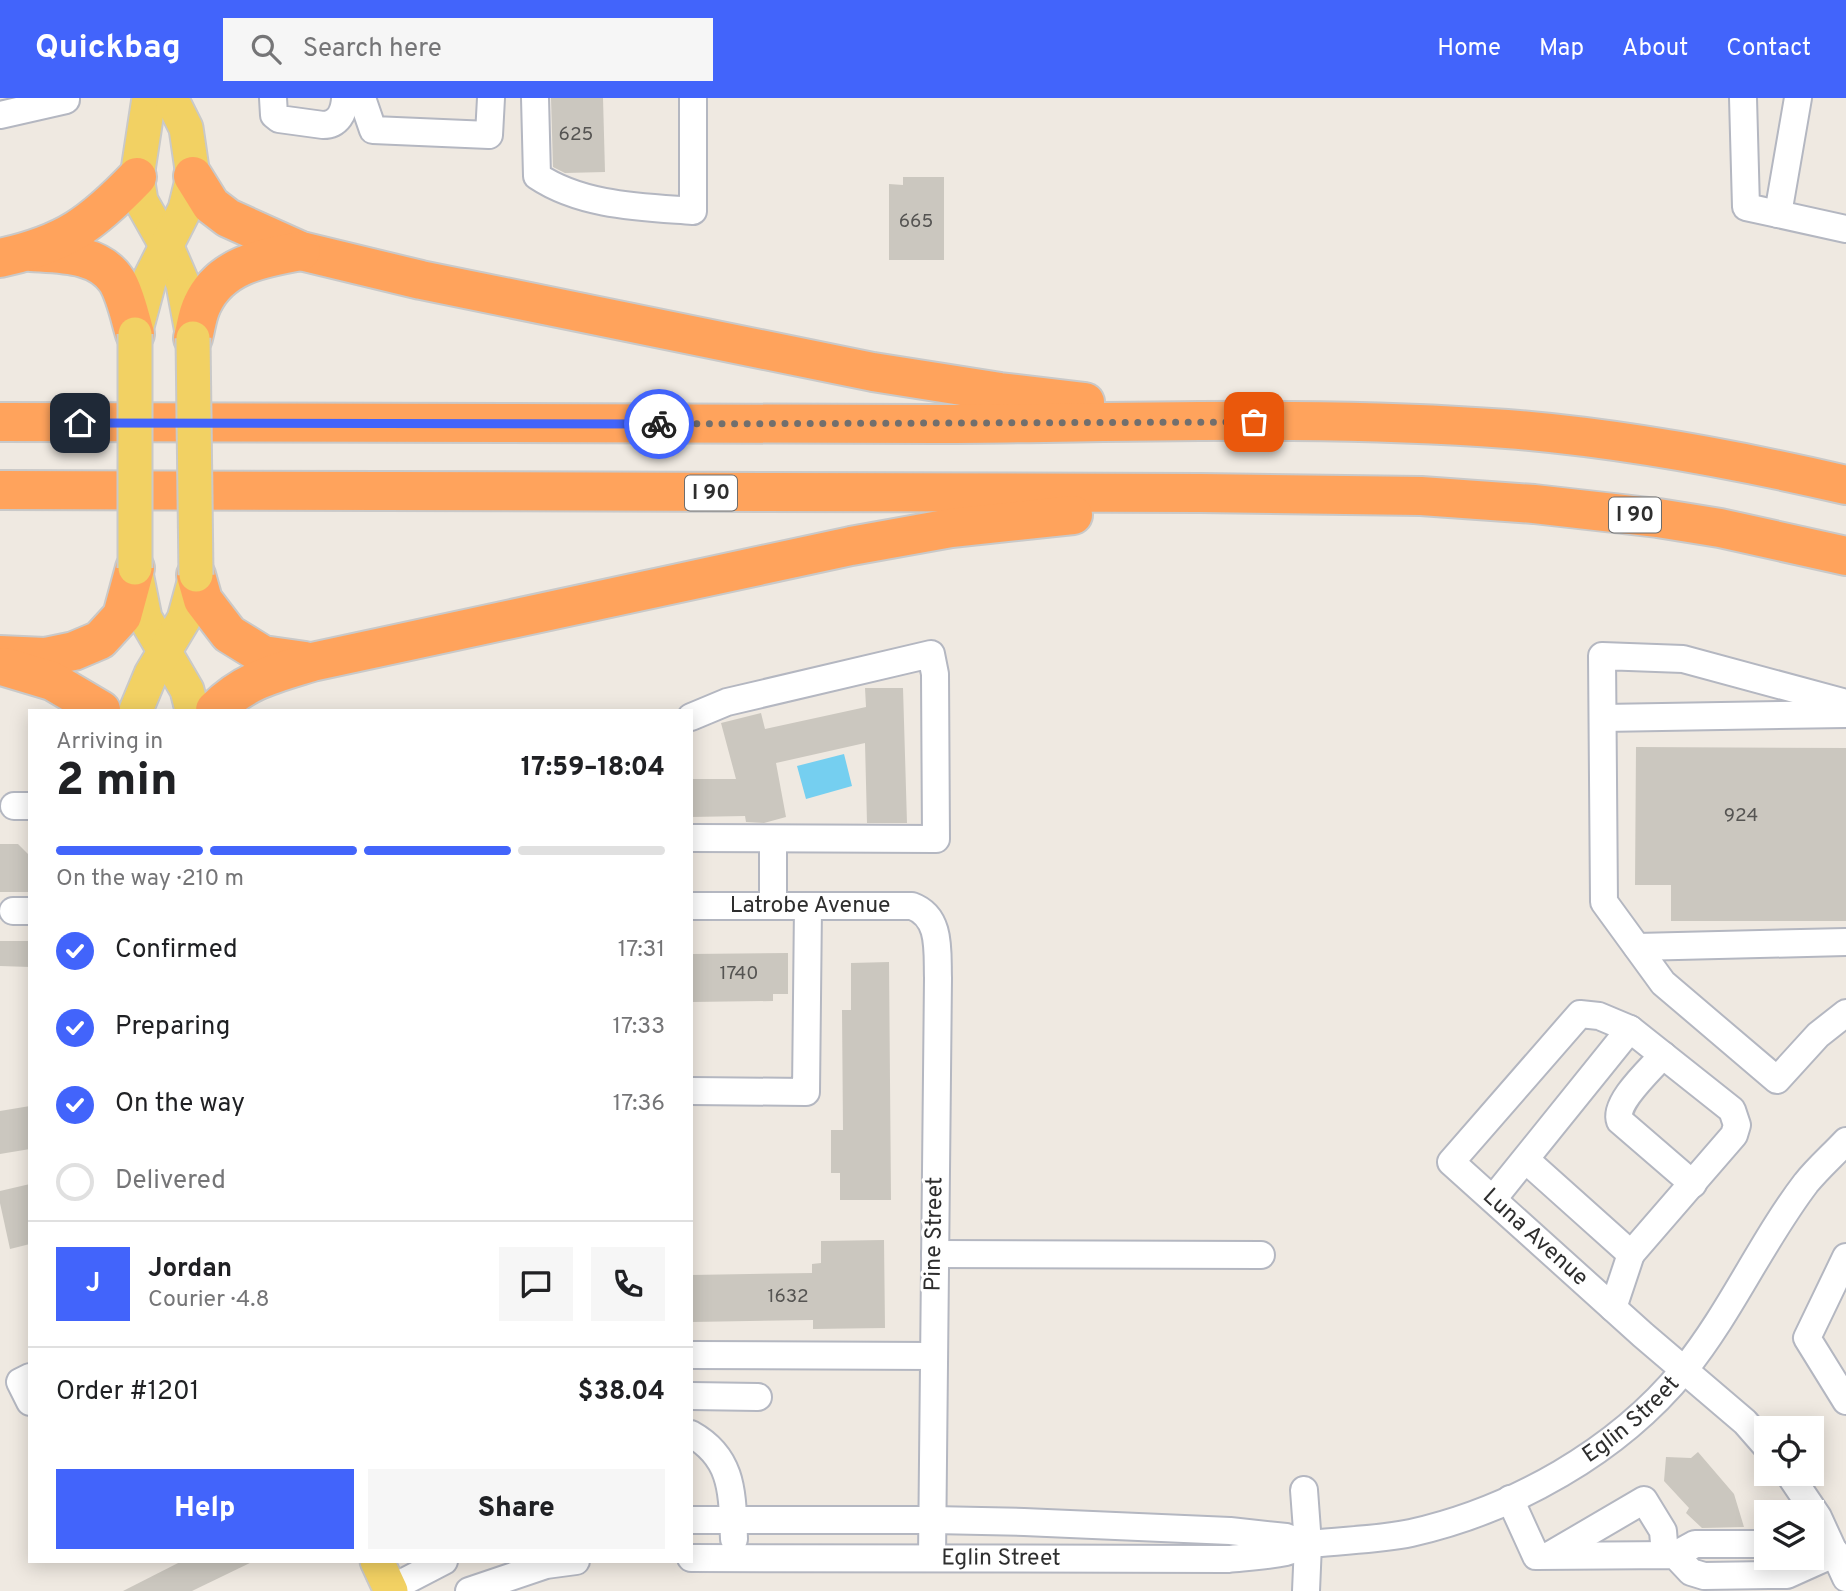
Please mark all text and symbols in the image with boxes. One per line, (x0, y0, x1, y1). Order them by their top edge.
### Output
search box (223, 18, 713, 81)
text: Quickbag (35, 28, 181, 70)
icon: search (247, 30, 285, 68)
text: Search here (303, 33, 442, 66)
text: Home (1437, 34, 1501, 64)
text: Map (1539, 34, 1584, 64)
text: About (1622, 34, 1688, 64)
text: Contact (1726, 34, 1811, 64)
house number: 625 (559, 123, 593, 147)
house number: 665 (899, 210, 933, 234)
courier (624, 389, 694, 459)
pin (1224, 392, 1284, 452)
pin (50, 393, 110, 453)
icon: bag (1235, 403, 1273, 441)
icon: home (61, 404, 99, 442)
icon: bike (640, 405, 678, 443)
road number: I 90 (685, 476, 737, 510)
road number: I 90 (1609, 498, 1661, 532)
text: Arriving in (56, 728, 163, 757)
text: 17:59–18:04 (521, 752, 665, 785)
text: 2 min (56, 753, 178, 812)
house number: 924 (1724, 804, 1758, 828)
text: On the way · 210 m (56, 865, 244, 894)
street label: Latrobe Avenue (730, 892, 890, 921)
icon: check (56, 932, 94, 970)
text: Confirmed (115, 934, 238, 967)
text: 17:31 (618, 936, 665, 965)
house number: 1740 (719, 962, 759, 986)
icon: check (56, 1009, 94, 1047)
text: Preparing (115, 1011, 230, 1044)
text: 17:33 (613, 1013, 665, 1042)
icon: check (56, 1086, 94, 1124)
text: On the way (115, 1088, 245, 1121)
text: 17:36 (613, 1090, 665, 1119)
text: Delivered (115, 1165, 226, 1198)
street label: Pine Street (920, 1176, 950, 1292)
street label: Luna Avenue (1476, 1182, 1594, 1293)
button: chat (499, 1247, 573, 1321)
button: phone (591, 1247, 665, 1321)
text: Jordan (148, 1253, 232, 1286)
text: J (86, 1268, 100, 1301)
house number: 1632 (767, 1285, 809, 1309)
text: Courier · 4.8 (148, 1286, 269, 1315)
street label: Eglin Street (1577, 1370, 1686, 1470)
text: Order #1201 (56, 1376, 199, 1409)
text: $38.04 (578, 1376, 665, 1409)
map controls (1754, 1416, 1824, 1570)
button: locate (1754, 1416, 1824, 1486)
button: Help (56, 1469, 354, 1549)
button: Share (368, 1469, 665, 1549)
button: layers (1754, 1500, 1824, 1570)
street label: Eglin Street (941, 1544, 1061, 1573)

